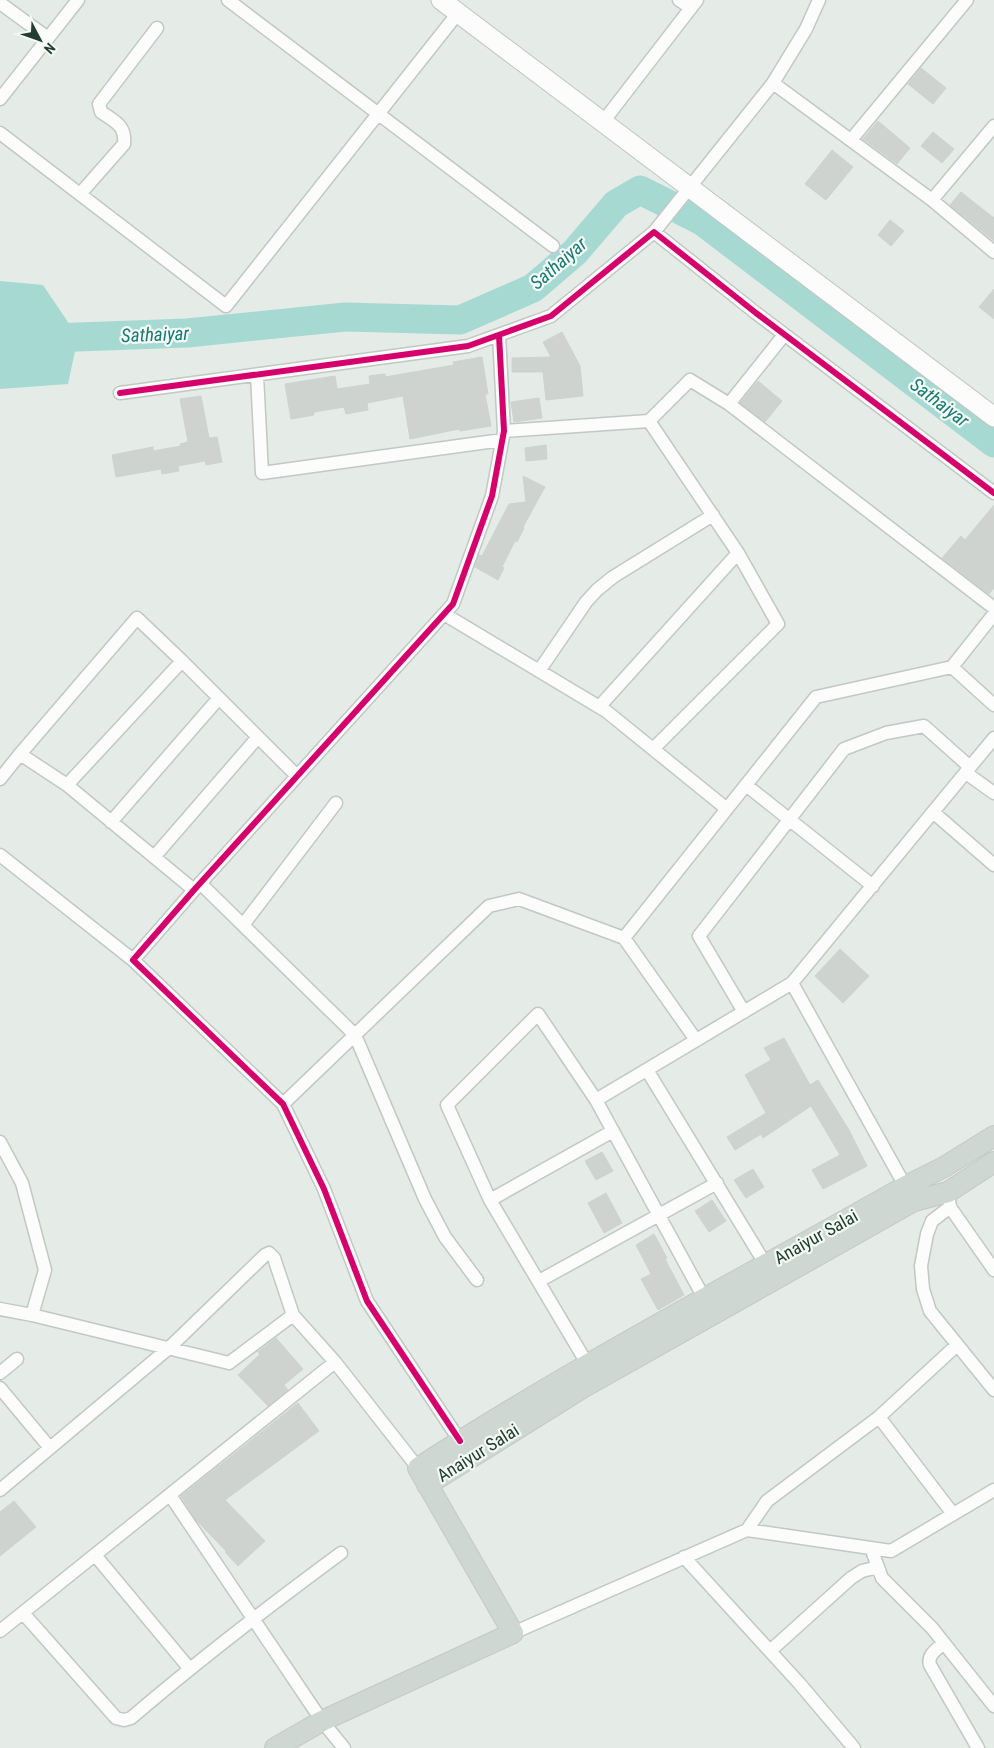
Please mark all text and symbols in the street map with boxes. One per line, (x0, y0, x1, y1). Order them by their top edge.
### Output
north arrow (15, 15, 65, 65)
text: N (41, 40, 59, 57)
water label: Sathaiyar (525, 232, 592, 294)
water label: Sathaiyar (121, 322, 190, 347)
water label: Sathaiyar (906, 373, 974, 432)
street label: Anaiyur Salai (770, 1205, 861, 1268)
street label: Anaiyur Salai (433, 1419, 523, 1486)

